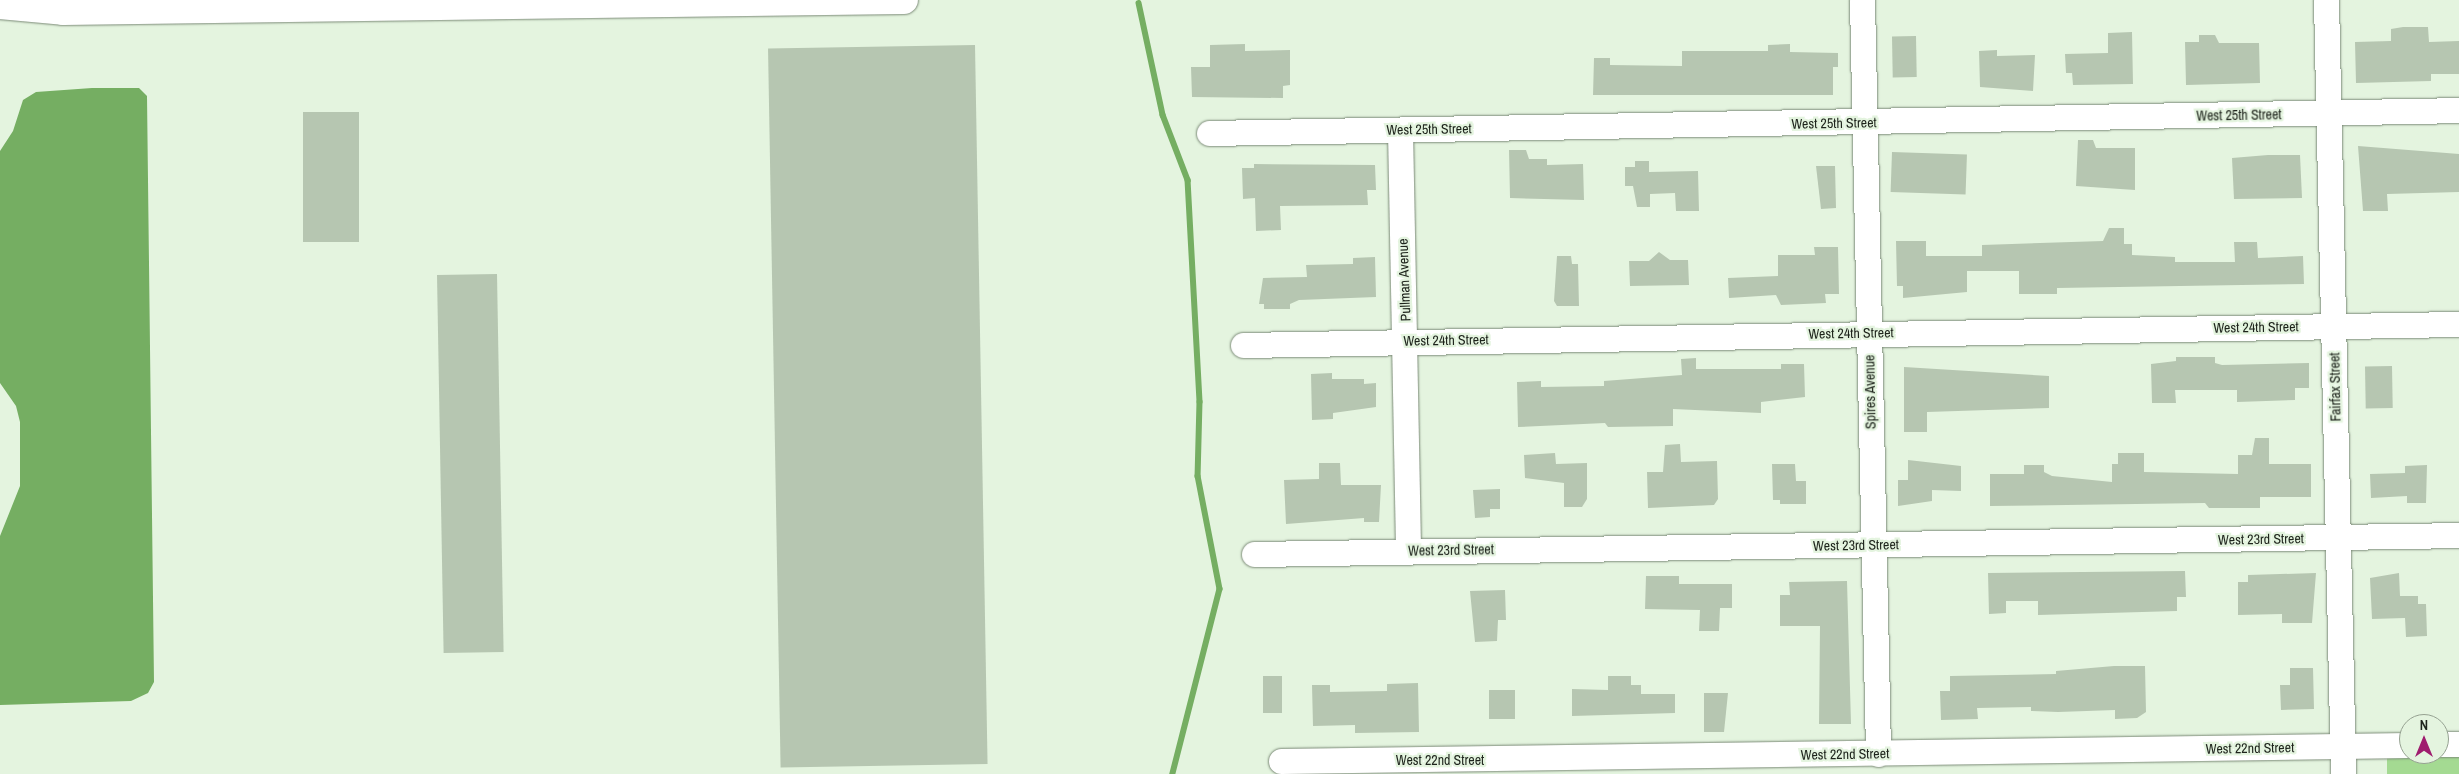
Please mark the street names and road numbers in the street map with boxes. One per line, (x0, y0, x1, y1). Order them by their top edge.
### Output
street label: West 25th Street (2196, 106, 2282, 124)
street label: West 25th Street (1791, 114, 1877, 132)
street label: West 25th Street (1386, 120, 1472, 138)
street label: Pullman Avenue (1394, 238, 1414, 322)
street label: West 24th Street (2213, 318, 2299, 336)
street label: West 24th Street (1808, 324, 1894, 342)
street label: West 24th Street (1403, 331, 1489, 349)
street label: Fairfax Street (2326, 352, 2344, 422)
street label: Spires Avenue (1861, 354, 1879, 430)
street label: West 23rd Street (2218, 530, 2304, 548)
street label: West 23rd Street (1813, 536, 1899, 554)
street label: West 23rd Street (1408, 541, 1494, 559)
street label: West 22nd Street (2206, 739, 2294, 757)
street label: West 22nd Street (1801, 745, 1889, 763)
street label: West 22nd Street (1396, 752, 1484, 768)

